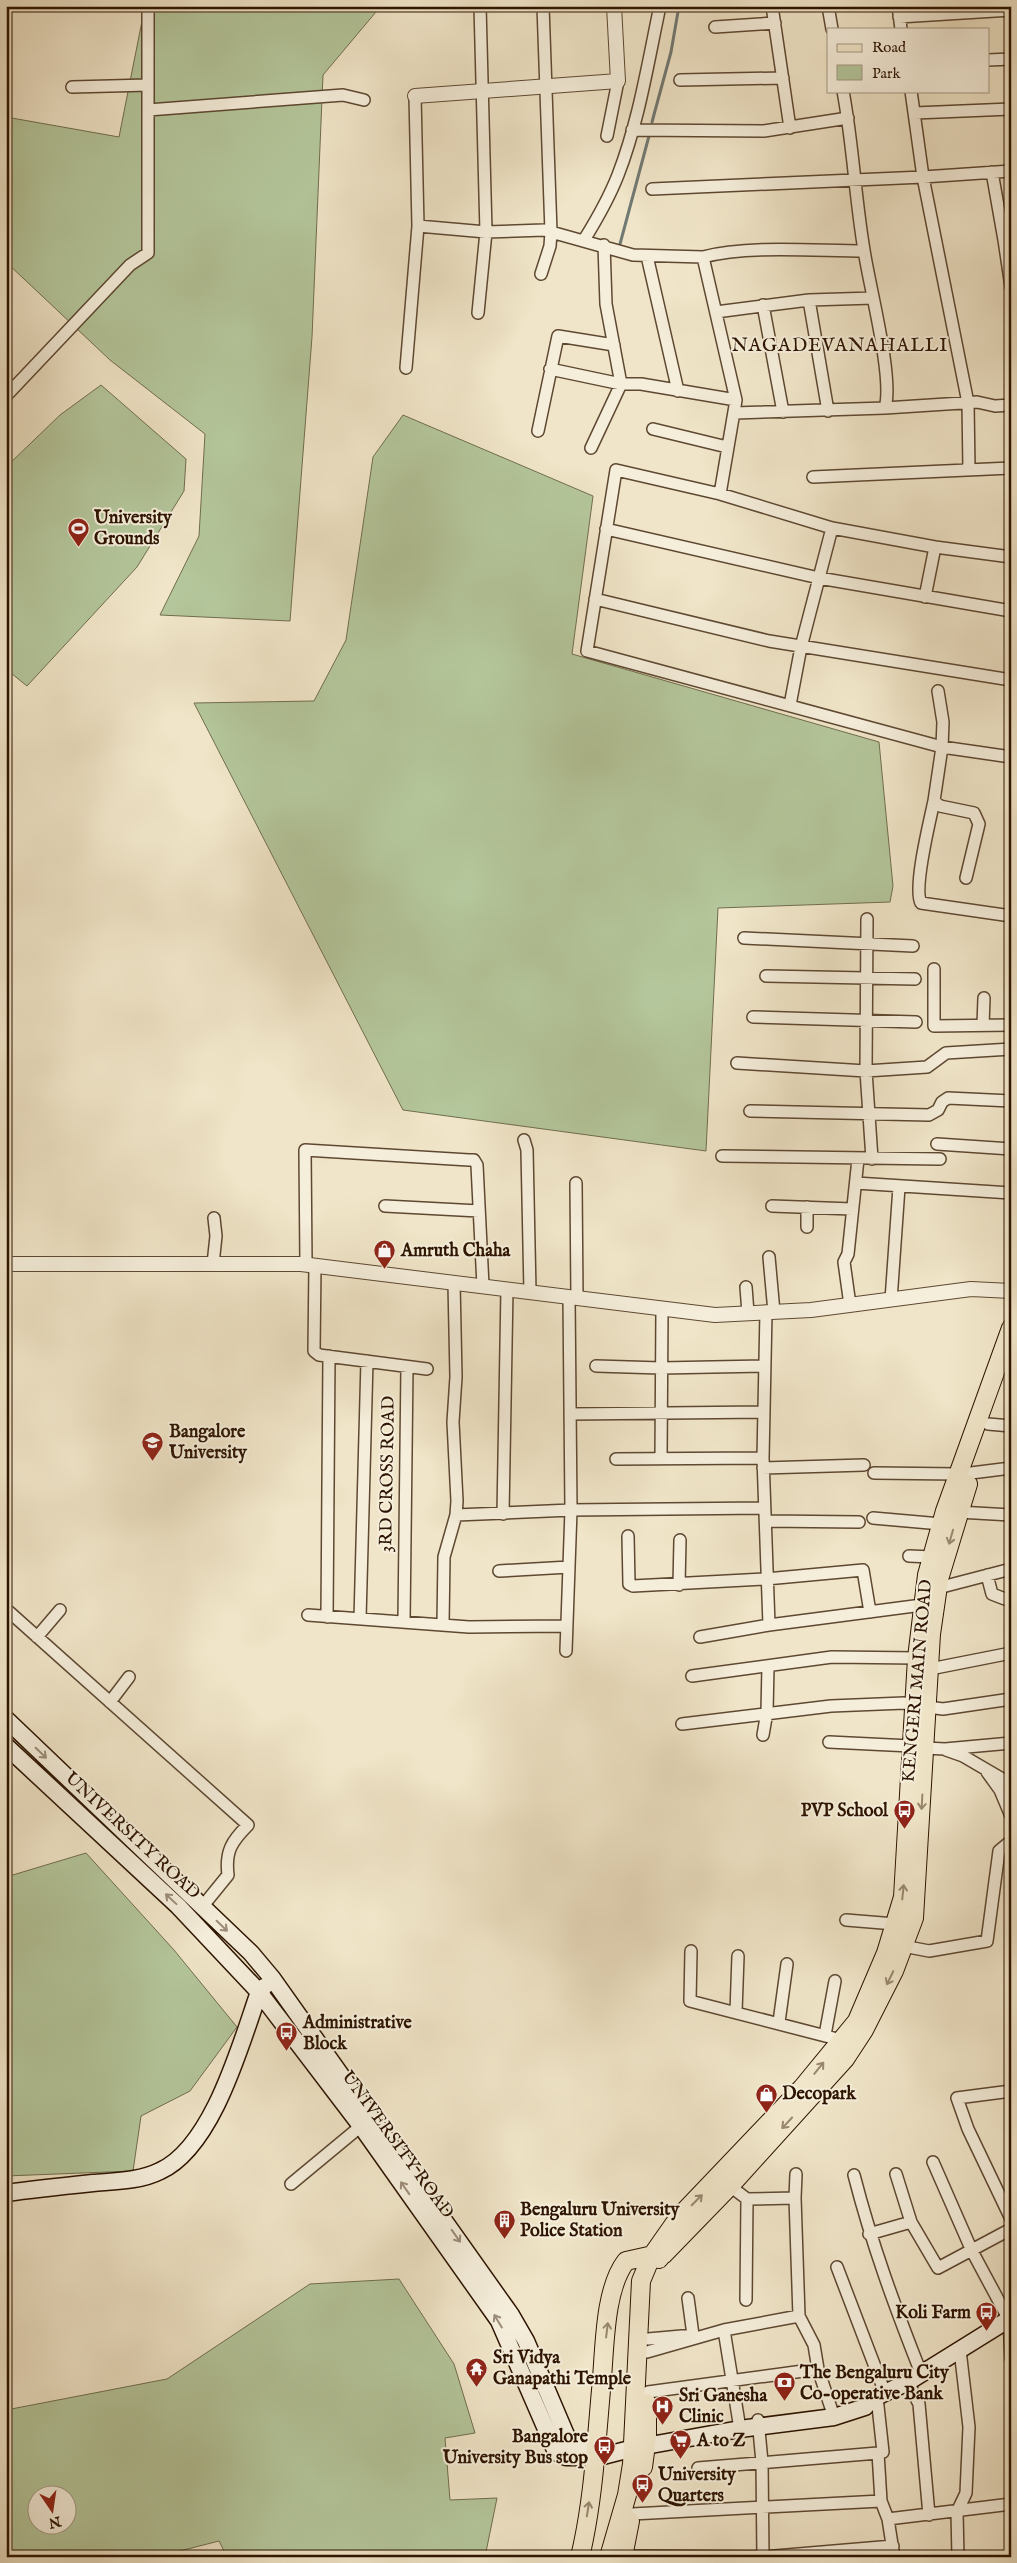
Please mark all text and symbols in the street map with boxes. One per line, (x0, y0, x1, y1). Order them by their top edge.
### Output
legend (827, 28, 990, 92)
text: Road (872, 38, 907, 57)
text: Park (872, 64, 902, 83)
district label: NAGADEVANAHALLI (731, 334, 949, 358)
place label: University Grounds (93, 507, 173, 551)
sports icon: University Grounds (66, 516, 90, 547)
shop icon: Amruth Chaha (373, 1239, 397, 1270)
place label: Amruth Chaha (400, 1240, 512, 1263)
street label: 3RD CROSS ROAD (375, 1395, 401, 1553)
place label: Bangalore University (168, 1421, 248, 1465)
school or university icon: Bangalore University (141, 1430, 165, 1461)
one-way arrow (946, 1529, 955, 1545)
street label: KENGERI MAIN ROAD (898, 1579, 938, 1783)
one-way arrow (35, 1747, 48, 1759)
street label: UNIVERSITY ROAD (59, 1767, 205, 1905)
one-way arrow (918, 1794, 927, 1810)
bus stop icon: PVP School (892, 1799, 916, 1830)
place label: PVP School (801, 1800, 889, 1823)
one-way arrow (898, 1885, 908, 1901)
one-way arrow (165, 1893, 178, 1905)
one-way arrow (215, 1920, 228, 1932)
one-way arrow (885, 1970, 895, 1985)
place label: Administrative Block (302, 2012, 413, 2056)
bus stop icon: Administrative Block (275, 2021, 299, 2052)
one-way arrow (813, 2061, 824, 2074)
street label: UNIVERSITY ROAD (336, 2067, 458, 2223)
shop icon: Decopark (754, 2082, 778, 2113)
place label: Decopark (782, 2083, 857, 2106)
one-way arrow (781, 2117, 793, 2130)
one-way arrow (400, 2181, 410, 2195)
one-way arrow (690, 2194, 702, 2206)
place label: Bengaluru University Police Station (520, 2199, 680, 2243)
building icon: Bengaluru University Police Station (492, 2208, 516, 2239)
one-way arrow (451, 2229, 461, 2243)
bus stop icon: Koli Farm (975, 2301, 999, 2332)
place label: Koli Farm (895, 2302, 971, 2325)
one-way arrow (493, 2314, 503, 2329)
one-way arrow (602, 2322, 612, 2338)
place label: Sri Vidya Ganapathi Temple (493, 2347, 632, 2391)
temple icon: Sri Vidya Ganapathi Temple (465, 2356, 489, 2387)
place label: The Bengaluru City Co-operative Bank (799, 2362, 950, 2406)
bank icon: The Bengaluru City Co-operative Bank (772, 2371, 796, 2402)
place label: Sri Ganesha Clinic (679, 2385, 768, 2429)
hospital icon: Sri Ganesha Clinic (651, 2394, 675, 2425)
place label: Bangalore University Bus stop (442, 2426, 589, 2470)
supermarket icon: A to Z (669, 2429, 693, 2460)
place label: A to Z (696, 2430, 746, 2453)
bus stop icon: Bangalore University Bus stop (592, 2435, 616, 2466)
place label: University Quarters (657, 2464, 737, 2508)
bus stop icon: University Quarters (630, 2473, 654, 2504)
north arrow (28, 2486, 78, 2536)
one-way arrow (584, 2501, 594, 2517)
text: N (47, 2511, 64, 2532)

